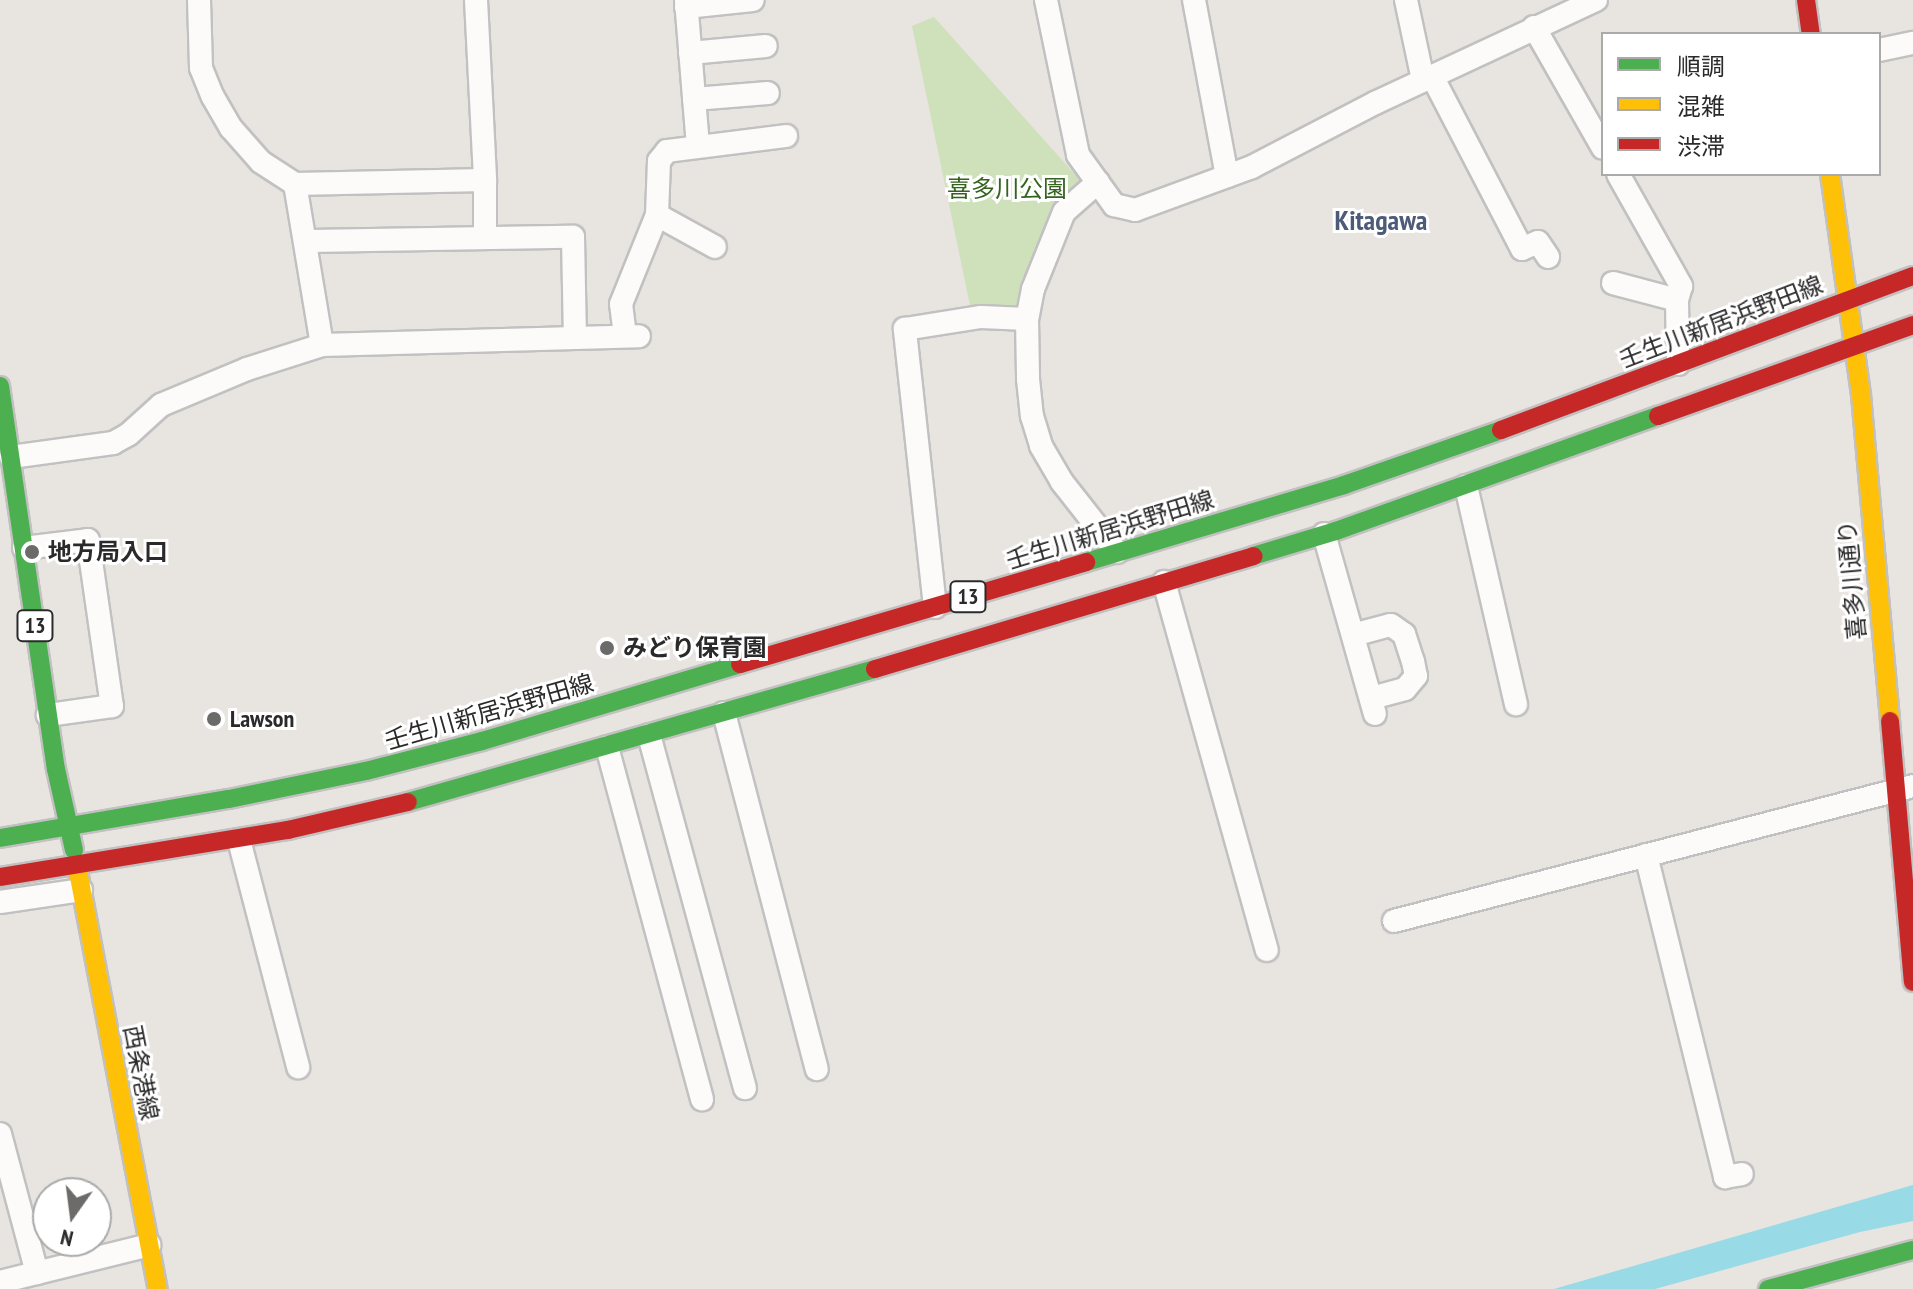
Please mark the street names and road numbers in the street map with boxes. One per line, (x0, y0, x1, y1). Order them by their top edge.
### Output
street label: 壬生川新居浜野田線 (1615, 270, 1827, 374)
street label: 壬生川新居浜野田線 (1003, 485, 1217, 575)
street label: 喜多川通り (1832, 519, 1872, 641)
road number: 13 (948, 579, 988, 615)
road number: 13 (15, 608, 55, 644)
street label: 壬生川新居浜野田線 (381, 668, 597, 756)
street label: 西条港線 (118, 1023, 164, 1123)

